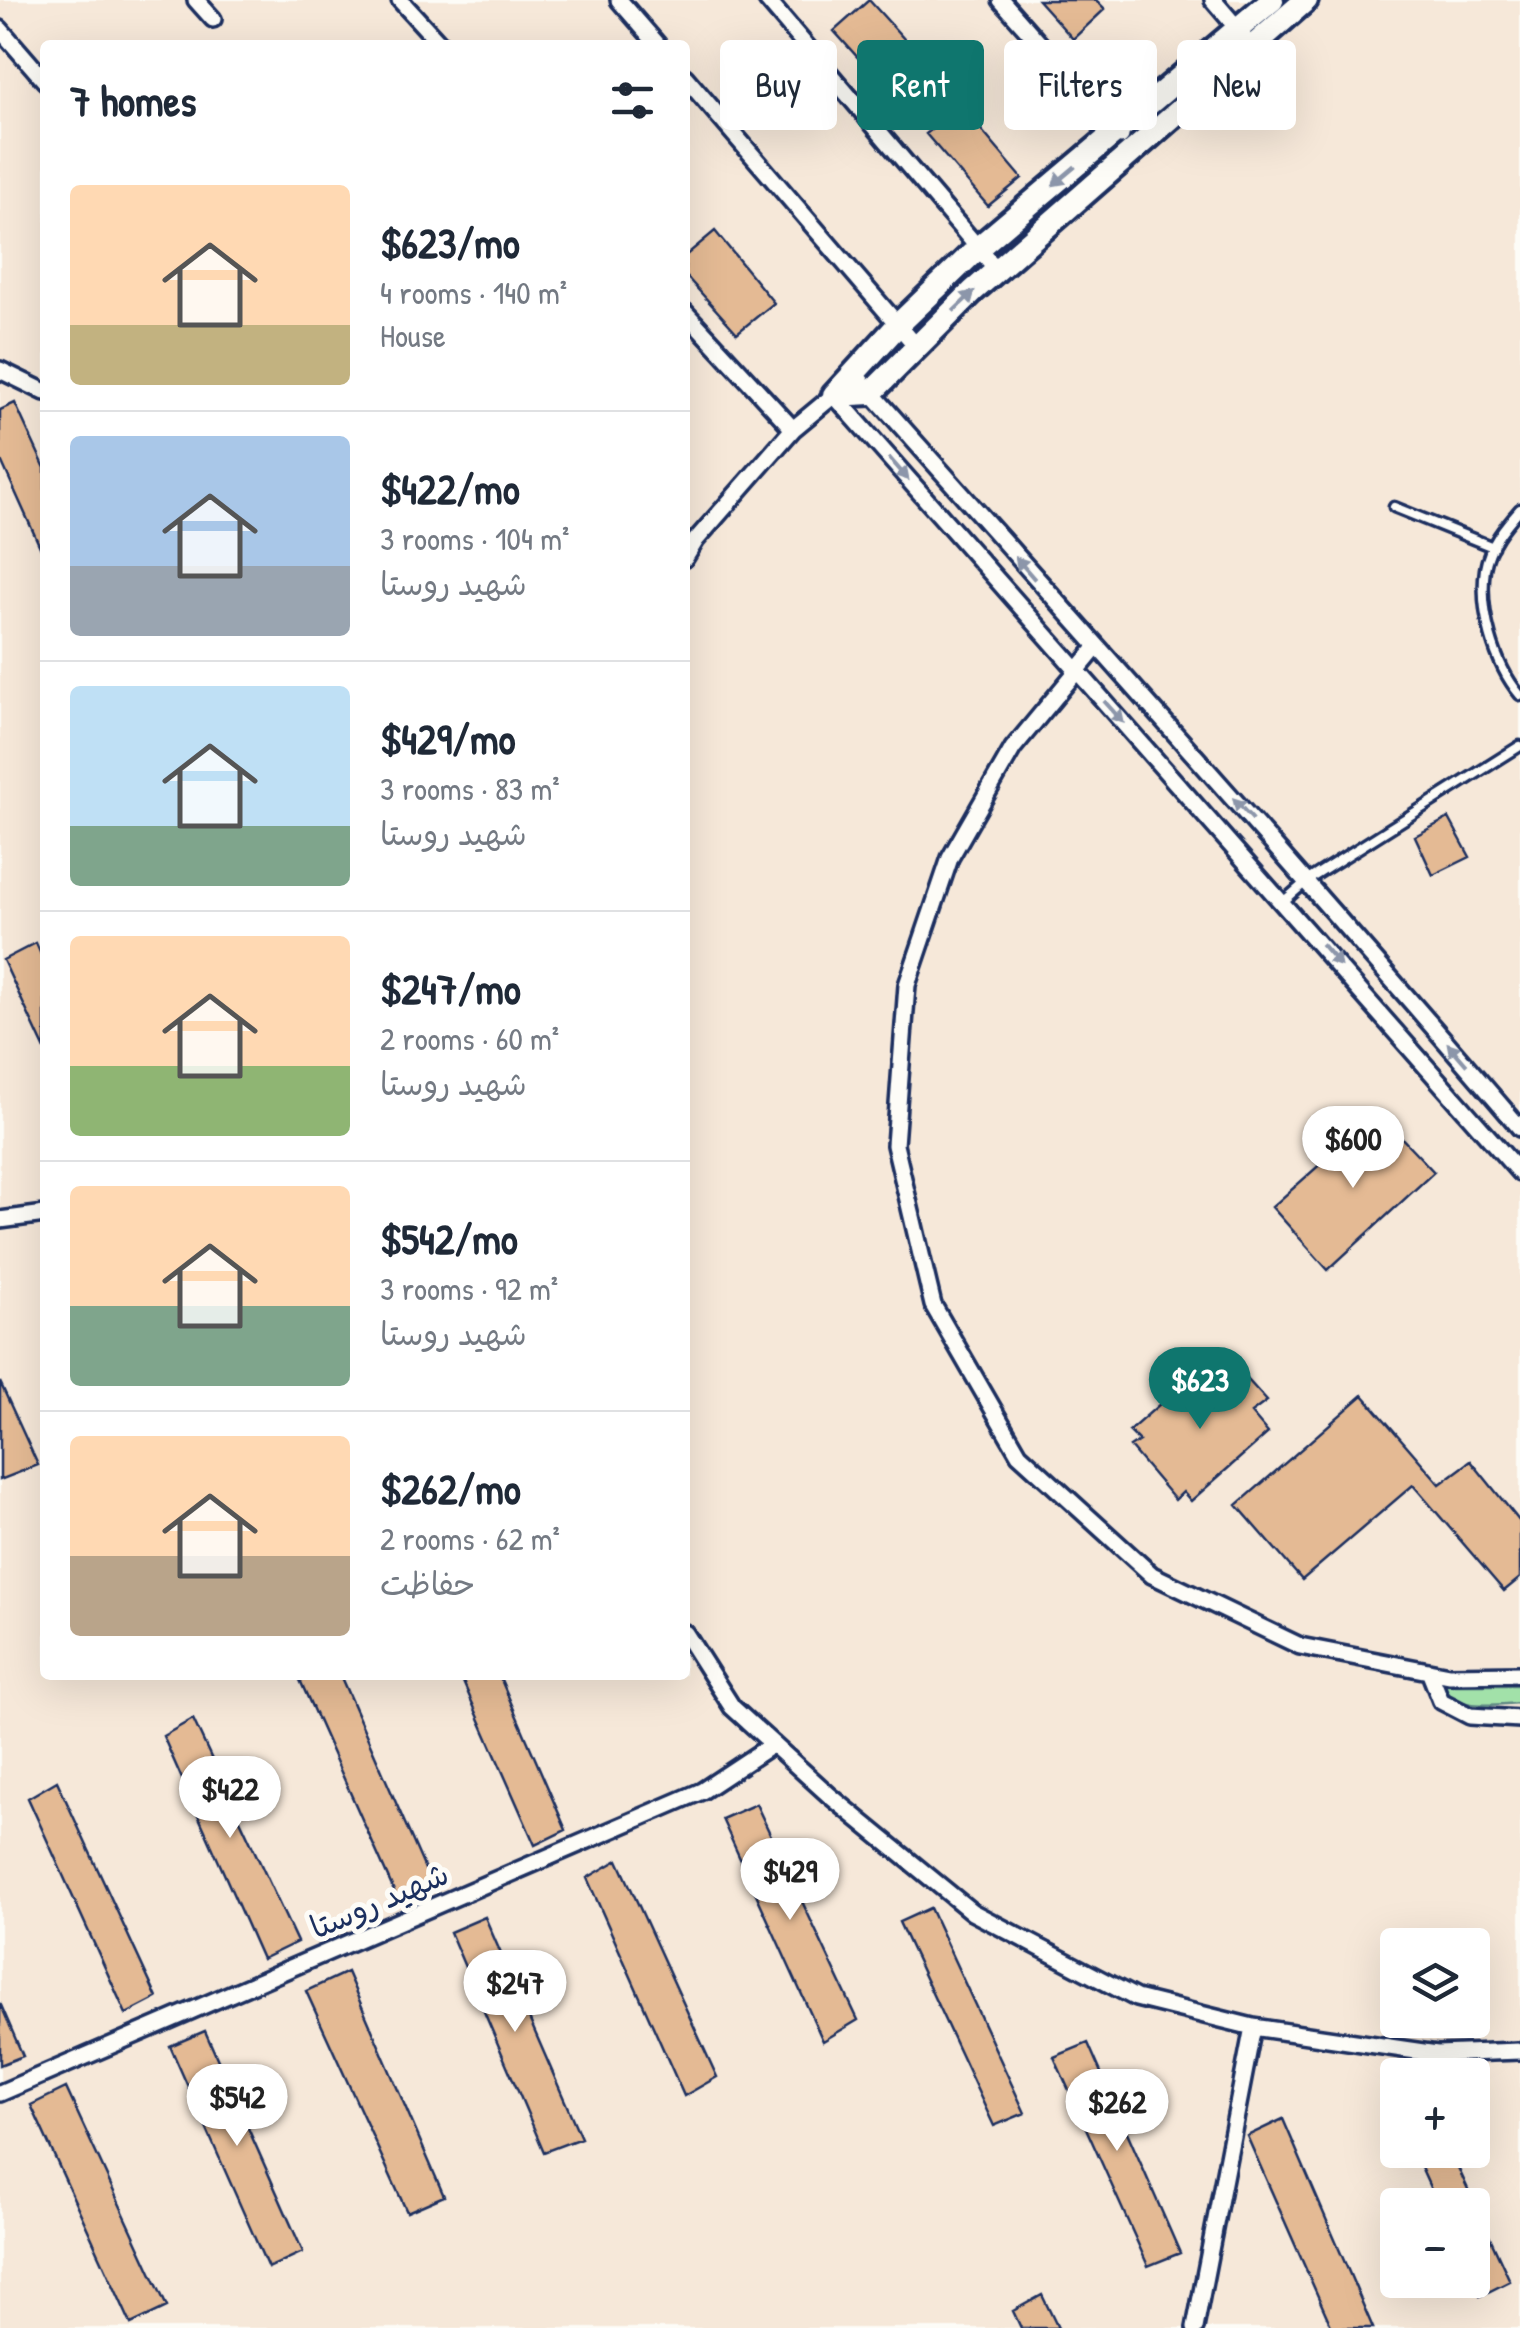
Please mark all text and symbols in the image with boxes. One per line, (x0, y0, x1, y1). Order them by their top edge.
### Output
chip: Buy (720, 40, 837, 130)
chip: Rent (857, 40, 984, 130)
chip: Filters (1004, 40, 1157, 130)
chip: New (1177, 40, 1296, 130)
text: 7 homes (70, 72, 196, 129)
icon: filters (605, 73, 660, 128)
one-way arrow (1051, 165, 1076, 186)
text: $623/mo (380, 214, 520, 271)
icon: home (150, 225, 270, 345)
text: 4 rooms · 140 m² (380, 271, 567, 314)
one-way arrow (951, 289, 975, 313)
text: House (380, 314, 446, 357)
one-way arrow (887, 456, 909, 481)
text: $422/mo (380, 460, 520, 517)
icon: home (150, 476, 270, 596)
text: 3 rooms · 104 m² (380, 517, 569, 560)
one-way arrow (1015, 556, 1037, 581)
text: شهید روستا (380, 562, 527, 605)
one-way arrow (1103, 699, 1125, 724)
text: $429/mo (380, 710, 515, 767)
icon: home (150, 726, 270, 846)
text: 3 rooms · 83 m² (380, 767, 560, 810)
one-way arrow (1232, 798, 1255, 822)
text: شهید روستا (380, 812, 527, 855)
one-way arrow (1319, 942, 1341, 967)
text: $247/mo (380, 960, 521, 1017)
icon: home (150, 976, 270, 1096)
text: 2 rooms · 60 m² (380, 1017, 559, 1060)
one-way arrow (1446, 1042, 1468, 1067)
text: شهید روستا (380, 1062, 527, 1105)
pin: $600 (1294, 1106, 1412, 1191)
text: $600 (1324, 1117, 1382, 1160)
text: $542/mo (380, 1210, 518, 1267)
icon: home (150, 1226, 270, 1346)
text: 3 rooms · 92 m² (380, 1267, 558, 1310)
text: شهید روستا (380, 1312, 527, 1355)
pin: $623 (1141, 1347, 1259, 1432)
text: $623 (1171, 1358, 1229, 1401)
text: $262/mo (380, 1460, 521, 1517)
icon: home (150, 1476, 270, 1596)
text: 2 rooms · 62 m² (380, 1517, 560, 1560)
text: حفاظت (380, 1562, 475, 1605)
pin: $422 (171, 1756, 289, 1841)
text: $422 (201, 1767, 259, 1810)
pin: $429 (731, 1838, 849, 1923)
text: $429 (763, 1849, 817, 1892)
street label: شهید روستا (303, 1852, 455, 1948)
map controls (1380, 1928, 1490, 2298)
button: layers (1380, 1928, 1490, 2038)
pin: $247 (456, 1950, 574, 2035)
text: $247 (485, 1961, 545, 2004)
button: + (1380, 2058, 1490, 2168)
pin: $542 (178, 2064, 296, 2149)
pin: $262 (1058, 2069, 1176, 2154)
text: $542 (209, 2075, 265, 2118)
text: $262 (1088, 2080, 1146, 2123)
button: − (1380, 2188, 1490, 2298)

